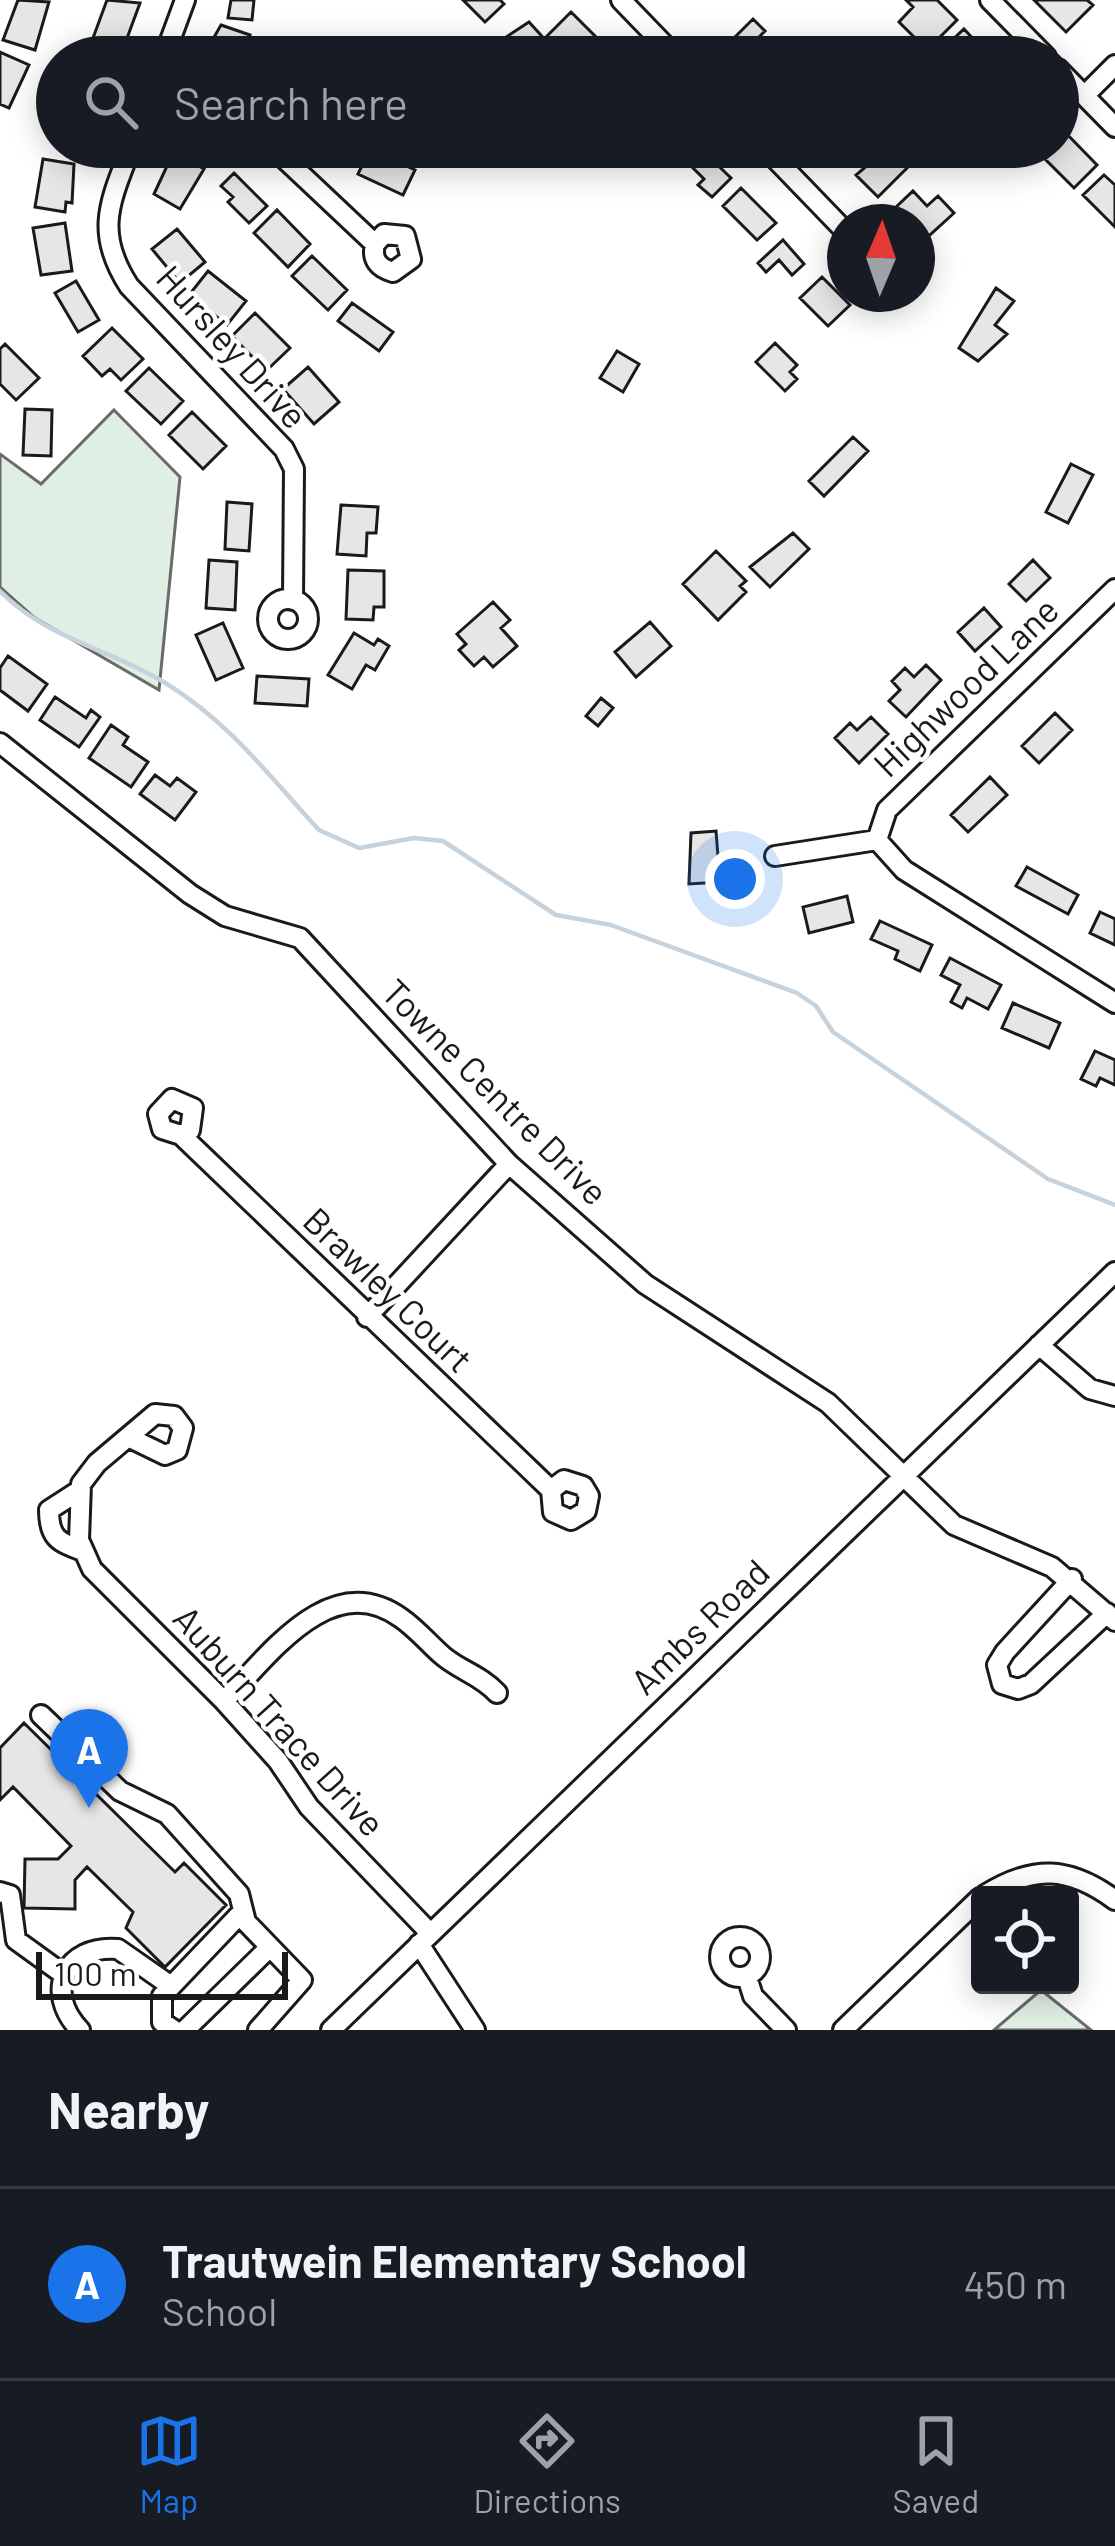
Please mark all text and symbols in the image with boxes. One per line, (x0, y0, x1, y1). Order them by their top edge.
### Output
search box (36, 36, 1079, 168)
icon: search (78, 69, 144, 135)
text: Search here (174, 75, 408, 129)
north arrow (827, 204, 935, 312)
street label: Hursley Drive (149, 256, 317, 436)
street label: Highwood Lane (864, 587, 1066, 785)
your location (705, 849, 765, 909)
street label: Towne Centre Drive (374, 969, 618, 1213)
street label: Brawley Court (296, 1198, 482, 1380)
street label: Ambs Road (621, 1550, 777, 1702)
street label: Auburn Trace Drive (165, 1596, 395, 1844)
pin: A (50, 1709, 128, 1808)
map controls (971, 1886, 1079, 1994)
button: locate (971, 1886, 1079, 1994)
scale bar (36, 1946, 288, 1999)
text: 100 m (54, 1953, 137, 1993)
text: Nearby (48, 2078, 209, 2139)
text: Trautwein Elementary School (162, 2233, 747, 2287)
text: A (74, 2260, 100, 2307)
text: 450 m (963, 2260, 1067, 2307)
text: School (162, 2287, 277, 2334)
tab: Map (136, 2408, 202, 2520)
tab: Directions (473, 2408, 621, 2520)
tab: Saved (893, 2408, 979, 2520)

